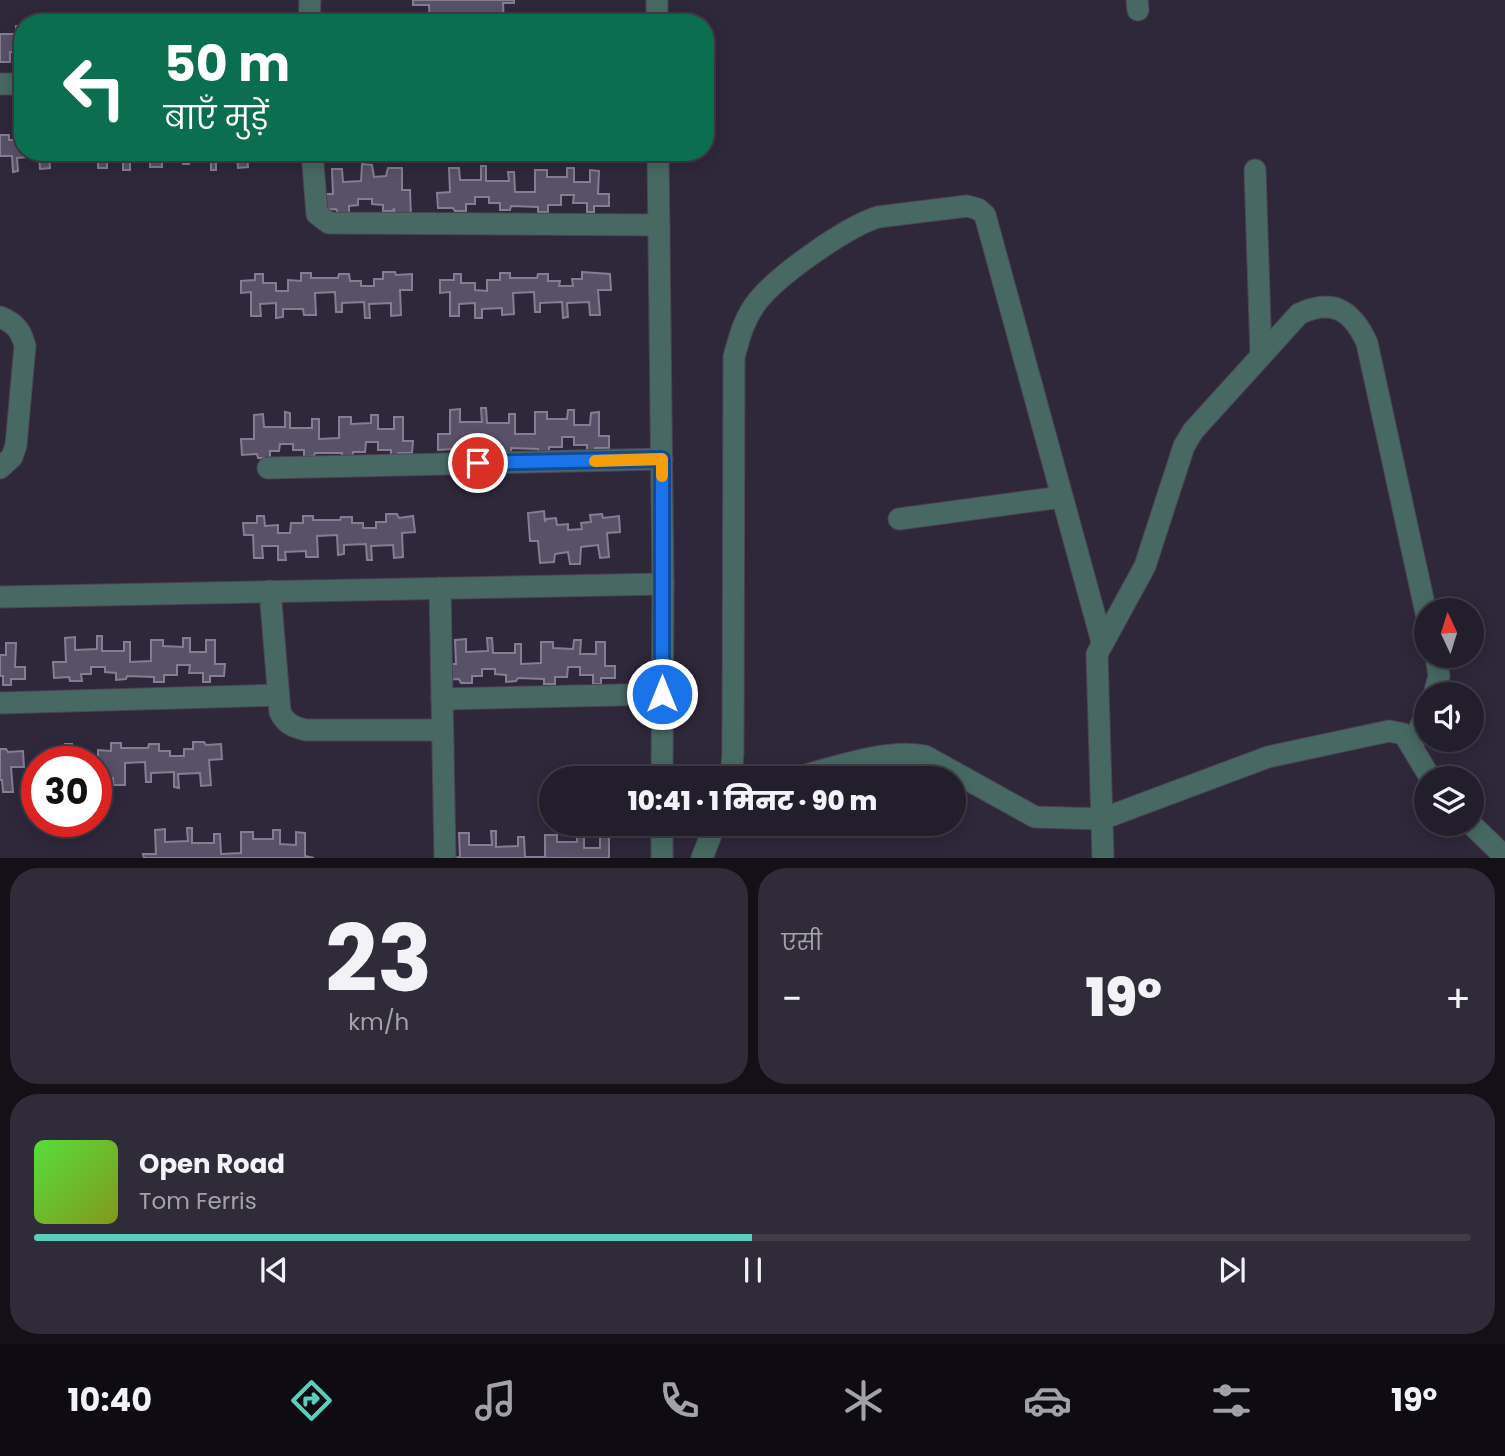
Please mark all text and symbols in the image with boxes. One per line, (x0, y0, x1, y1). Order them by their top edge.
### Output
text: 50 m (164, 30, 290, 98)
icon: left (49, 42, 140, 133)
text: बाएँ मुड़ें (164, 95, 268, 140)
pin (448, 433, 508, 493)
icon: arrive (459, 444, 497, 482)
north arrow (1414, 598, 1484, 668)
map controls (1414, 598, 1484, 836)
position arrow (625, 657, 699, 731)
button: sound (1414, 682, 1484, 752)
speed limit sign: 30 (21, 746, 112, 837)
button: layers (1414, 766, 1484, 836)
text: 10:41 · 1 मिनट · 90 m (628, 783, 877, 819)
text: 23 (325, 895, 432, 1023)
text: एसी (782, 926, 822, 958)
text: 19° (1085, 961, 1162, 1034)
text: − (782, 972, 802, 1025)
text: + (1445, 972, 1471, 1025)
text: km/h (348, 1006, 409, 1038)
text: Open Road (139, 1146, 285, 1182)
text: Tom Ferris (139, 1185, 257, 1217)
icon: previous (255, 1251, 293, 1289)
icon: pause (734, 1251, 772, 1289)
icon: next (1213, 1251, 1251, 1289)
icon: directions (287, 1376, 336, 1425)
icon: music (471, 1376, 520, 1425)
icon: phone (655, 1376, 704, 1425)
icon: climate (839, 1376, 888, 1425)
icon: car (1023, 1376, 1072, 1425)
icon: filters (1207, 1376, 1256, 1425)
text: 10:40 (67, 1377, 152, 1422)
text: 19° (1391, 1377, 1437, 1422)

